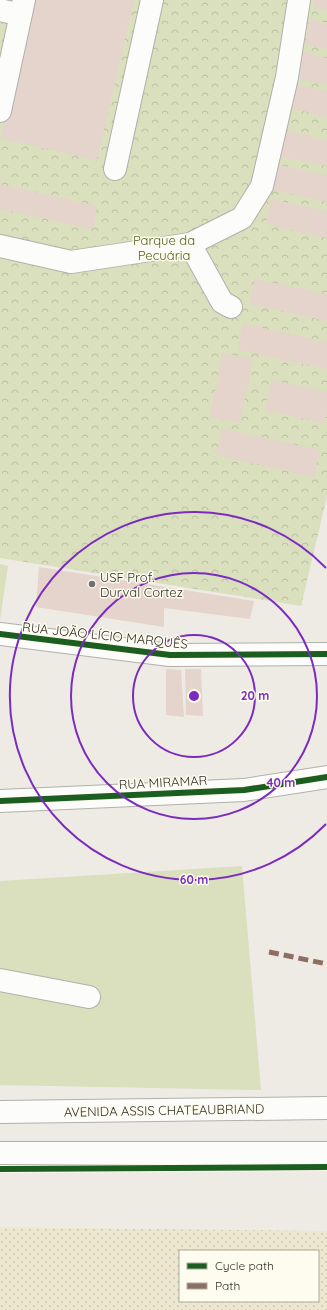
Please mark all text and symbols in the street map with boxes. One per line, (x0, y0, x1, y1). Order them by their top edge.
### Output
park label: Parque da Pecuária (133, 232, 195, 263)
place label: USF Prof. Durval Cortez (100, 569, 183, 600)
marker: USF Prof. Durval Cortez (87, 579, 97, 589)
street label: RUA JOÃO LÍCIO MARQUÊS (21, 618, 189, 652)
text: 20 m (241, 688, 269, 703)
centre of rings (187, 689, 201, 703)
street label: RUA MIRAMAR (118, 772, 208, 792)
text: 40 m (267, 775, 295, 790)
text: 60 m (180, 872, 208, 887)
street label: AVENIDA ASSIS CHATEAUBRIAND (64, 1100, 264, 1120)
legend (179, 1250, 319, 1302)
text: Cycle path (215, 1258, 274, 1273)
text: Path (215, 1278, 240, 1293)

